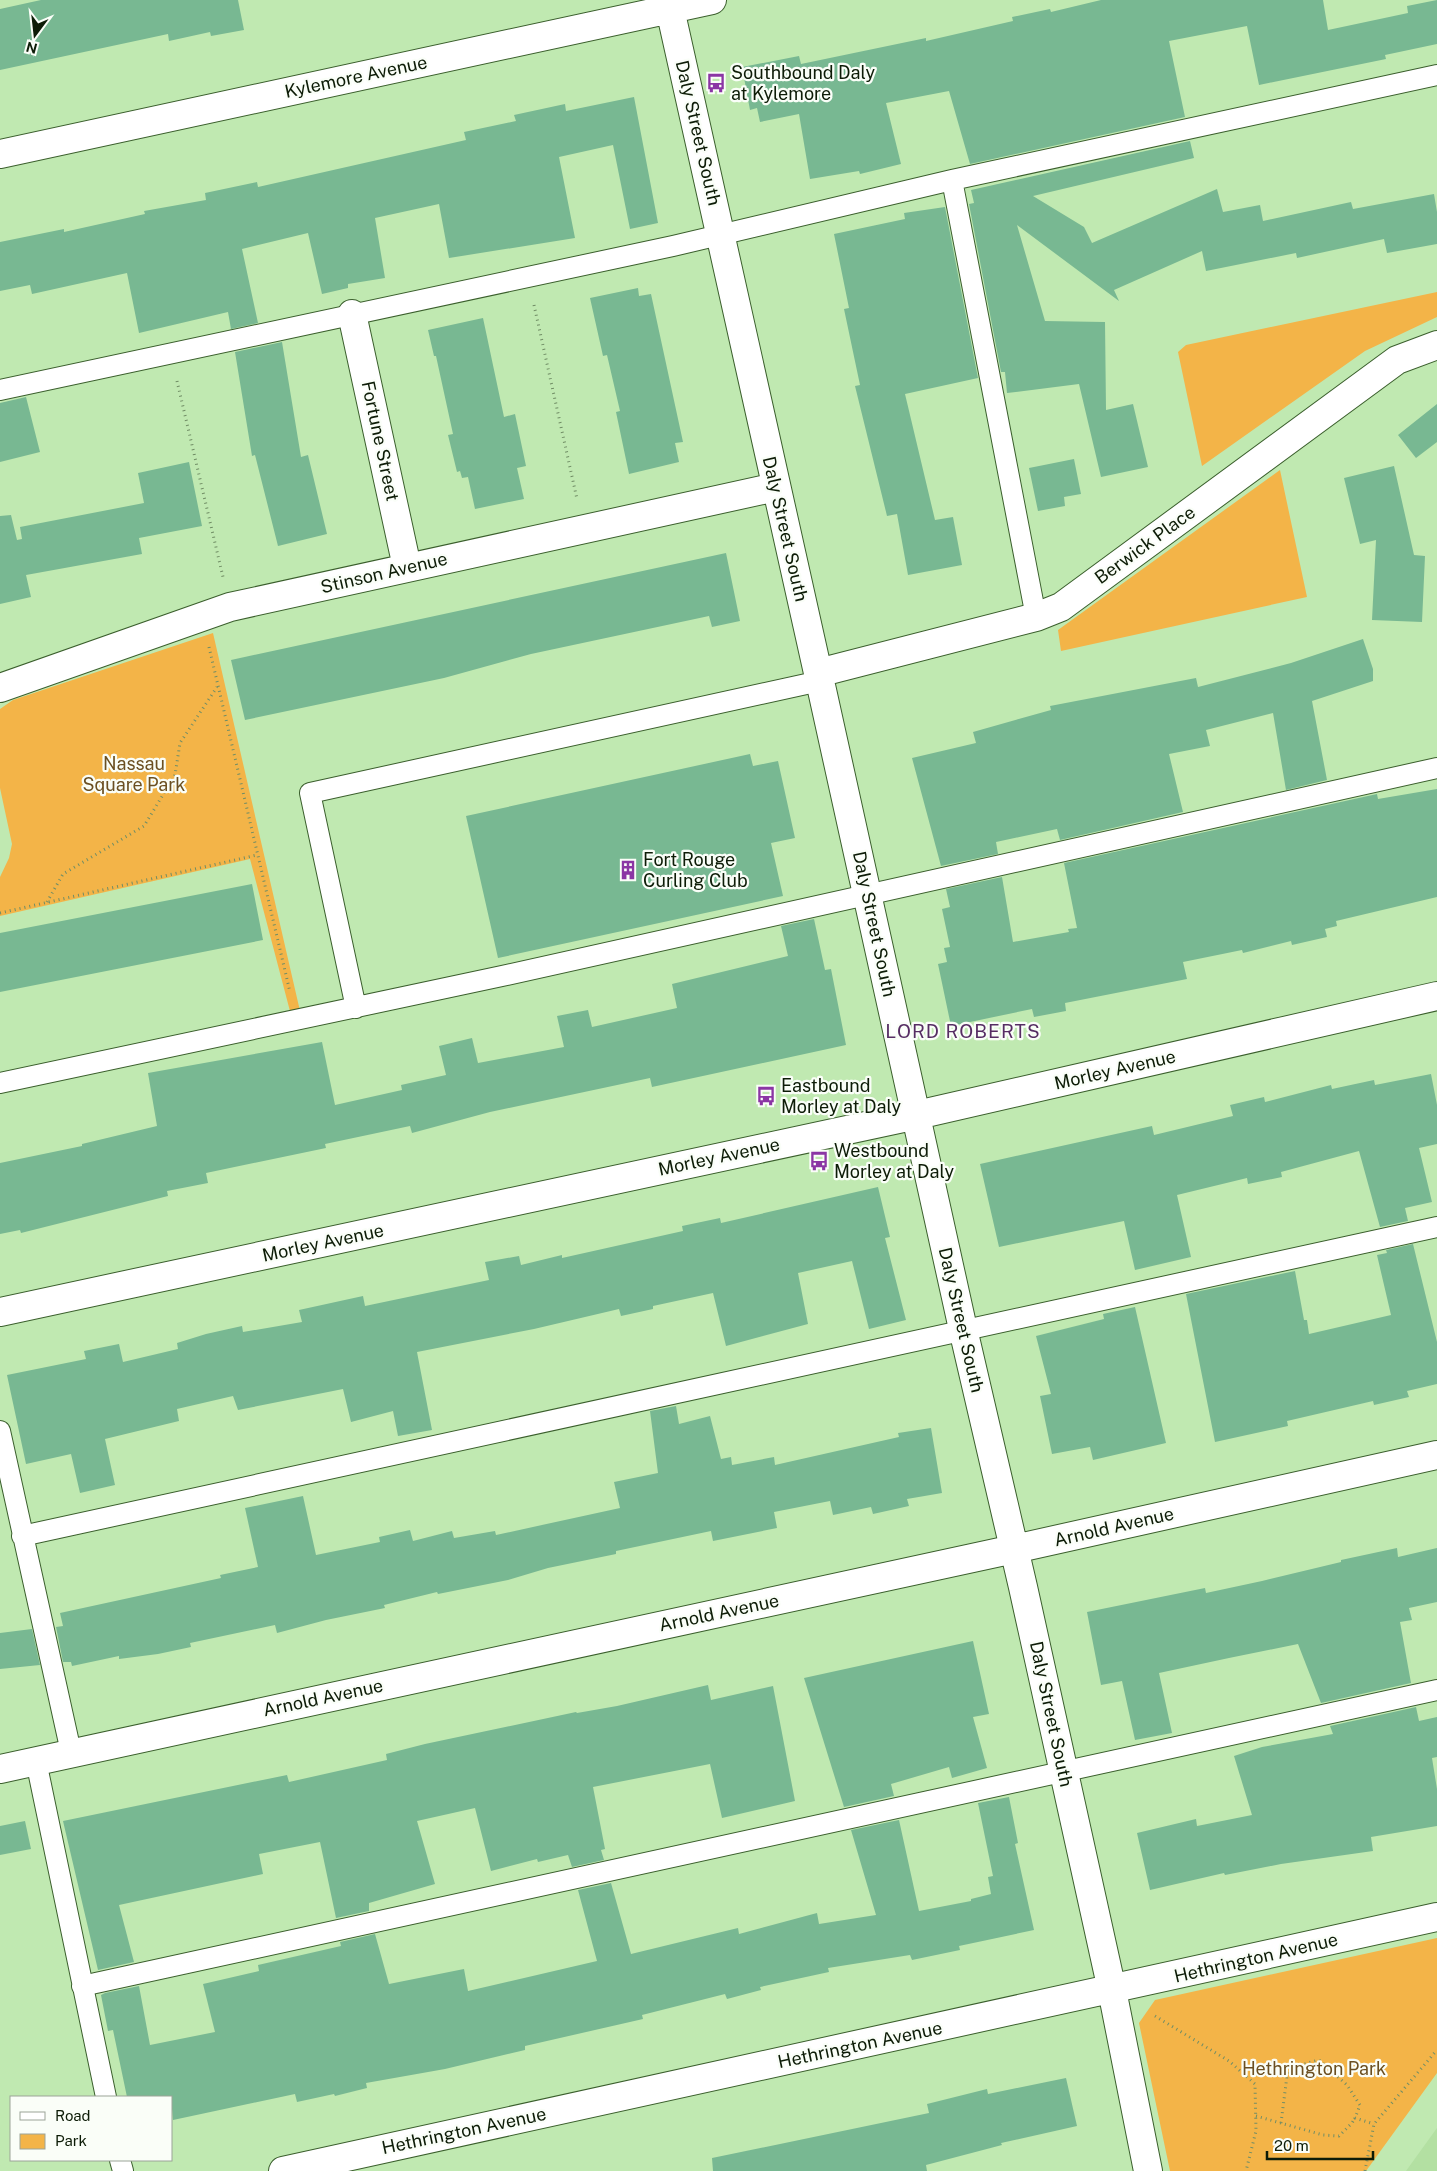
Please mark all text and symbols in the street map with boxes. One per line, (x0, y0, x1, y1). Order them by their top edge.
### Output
north arrow (10, 10, 60, 60)
text: N (24, 38, 39, 57)
street label: Kylemore Avenue (283, 51, 429, 102)
street label: Daly Street South (672, 58, 725, 208)
place label: Southbound Daly at Kylemore (731, 62, 876, 104)
bus stop icon: Southbound Daly at Kylemore (705, 72, 727, 94)
street label: Fortune Street (358, 379, 403, 503)
street label: Daly Street South (759, 454, 812, 604)
street label: Berwick Place (1090, 501, 1199, 588)
street label: Stinson Avenue (318, 548, 449, 597)
park label: Nassau Square Park (83, 753, 185, 795)
place label: Fort Rouge Curling Club (643, 849, 748, 891)
street label: Daly Street South (849, 849, 900, 999)
building icon: Fort Rouge Curling Club (617, 859, 639, 881)
district label: LORD ROBERTS (885, 1020, 1041, 1042)
street label: Morley Avenue (1052, 1045, 1178, 1094)
place label: Eastbound Morley at Daly (781, 1075, 902, 1117)
bus stop icon: Eastbound Morley at Daly (755, 1085, 777, 1107)
street label: Morley Avenue (656, 1133, 782, 1180)
place label: Westbound Morley at Daly (834, 1140, 955, 1182)
bus stop icon: Westbound Morley at Daly (808, 1150, 830, 1172)
street label: Morley Avenue (260, 1219, 386, 1266)
street label: Daly Street South (935, 1245, 988, 1395)
street label: Arnold Avenue (1052, 1503, 1176, 1551)
street label: Arnold Avenue (657, 1590, 781, 1635)
street label: Daly Street South (1026, 1639, 1077, 1789)
street label: Arnold Avenue (261, 1675, 385, 1720)
street label: Hethrington Avenue (1172, 1928, 1340, 1987)
street label: Hethrington Avenue (776, 2017, 944, 2072)
park label: Hethrington Park (1242, 2058, 1386, 2079)
legend (10, 2096, 172, 2161)
street label: Hethrington Avenue (380, 2103, 548, 2158)
text: Road (55, 2107, 91, 2124)
scale bar (1267, 2128, 1373, 2160)
text: Park (55, 2132, 87, 2149)
text: 20 m (1274, 2137, 1309, 2154)

